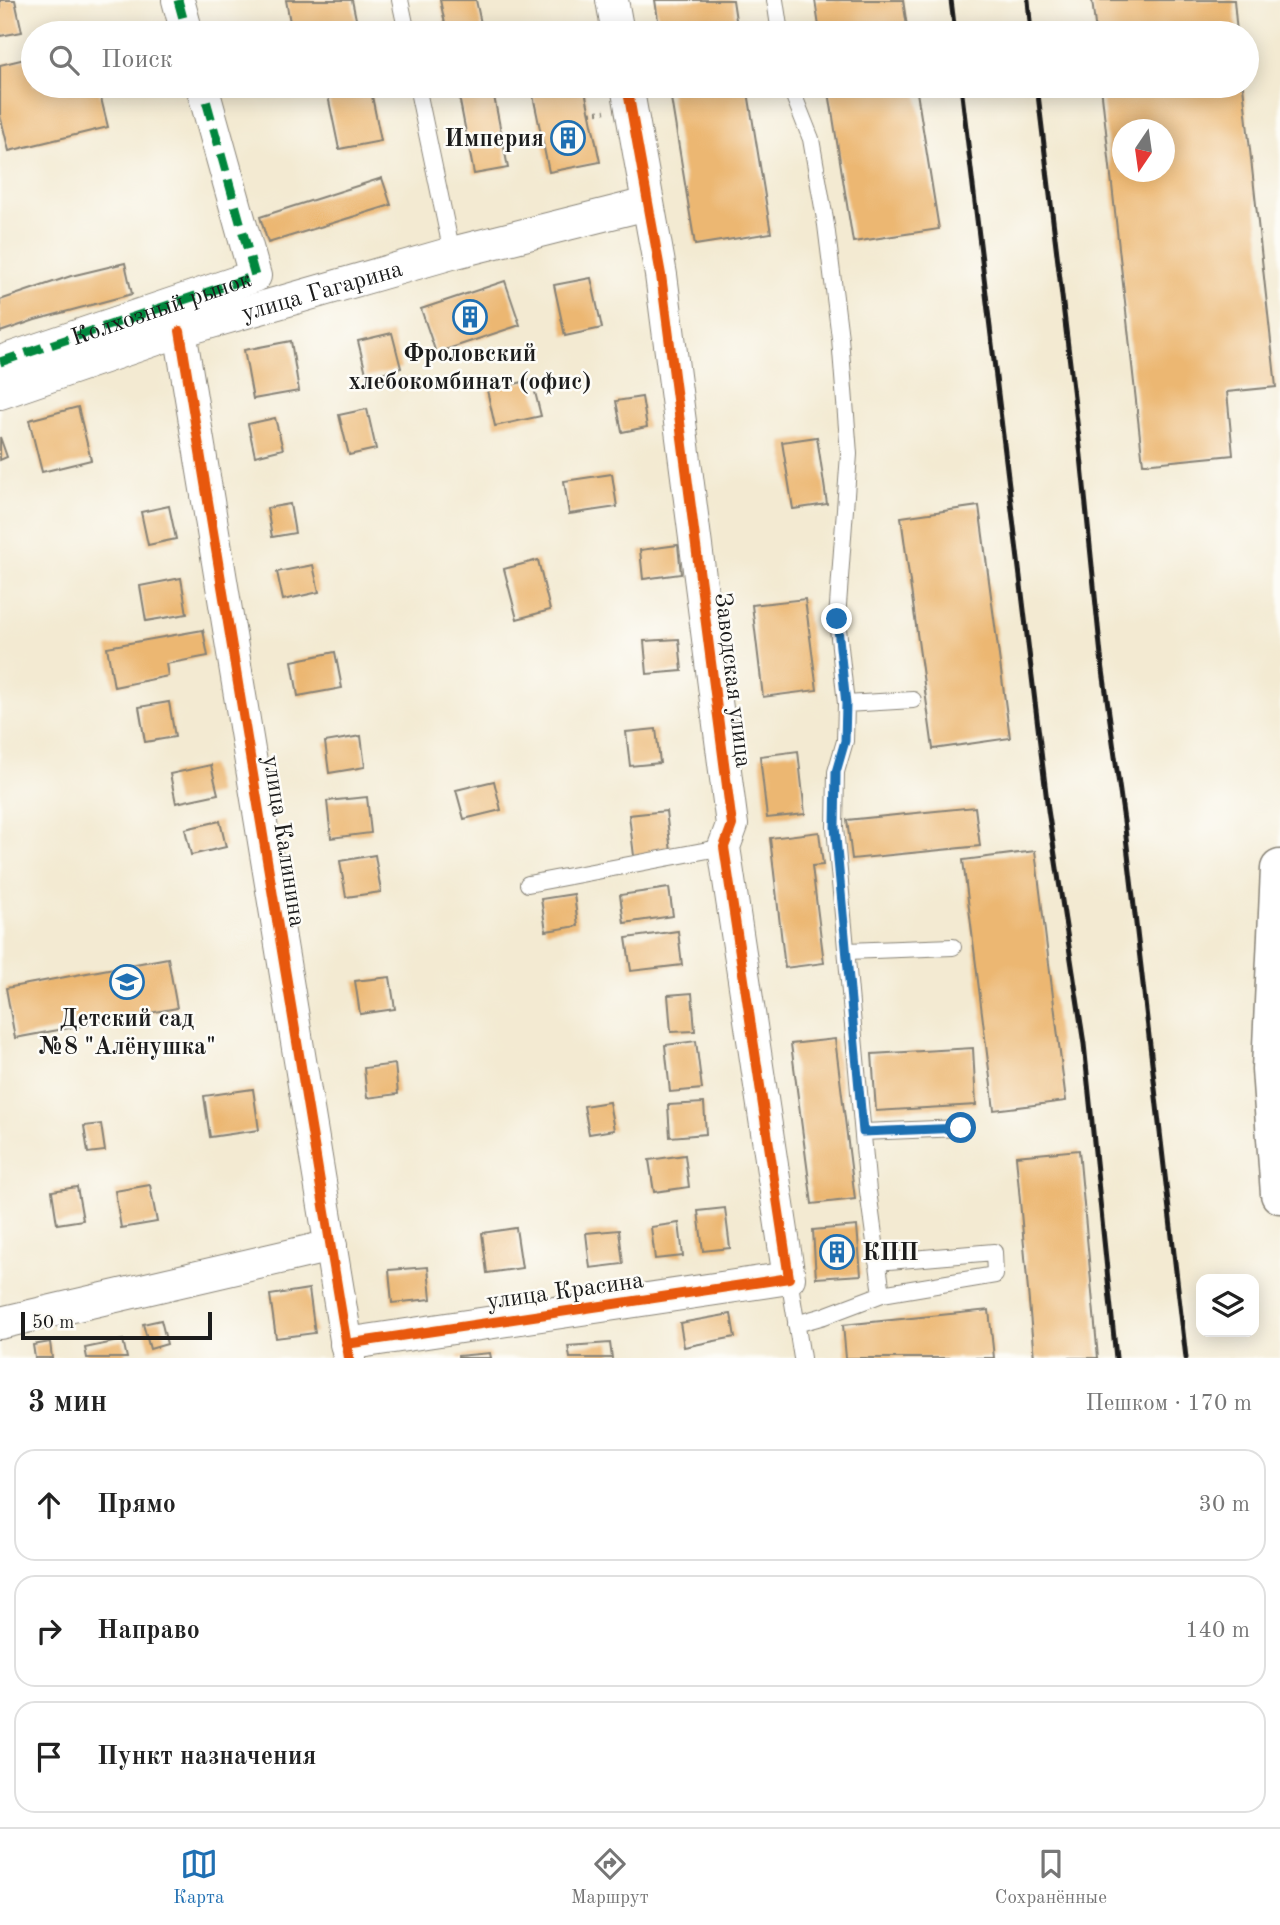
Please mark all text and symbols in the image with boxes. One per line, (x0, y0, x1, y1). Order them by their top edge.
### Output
search box (21, 21, 1259, 98)
icon: search (45, 41, 83, 79)
text: Поиск (101, 47, 173, 73)
building icon: Империя (549, 119, 587, 157)
north arrow (1112, 119, 1175, 182)
place label: Империя (444, 128, 544, 152)
street label: улица Гагарина (239, 258, 406, 327)
street label: Колхозный рынок (69, 268, 255, 351)
building icon: Фроловский хлебокомбинат (офис) (451, 298, 489, 336)
place label: Фроловский хлебокомбинат (офис) (349, 343, 591, 395)
street label: Заводская улица (709, 591, 755, 769)
route end (821, 603, 852, 634)
street label: улица Калинина (258, 754, 308, 929)
school or university icon: Детский сад №8 "Алёнушка" (108, 963, 146, 1001)
place label: Детский сад №8 "Алёнушка" (38, 1008, 216, 1060)
route start (945, 1112, 976, 1143)
building icon: КПП (818, 1233, 856, 1271)
place label: КПП (862, 1242, 919, 1266)
street label: улица Красина (485, 1269, 645, 1315)
map controls (1196, 1274, 1259, 1337)
button: layers (1196, 1274, 1259, 1337)
scale bar (21, 1309, 212, 1341)
text: 50 m (32, 1314, 74, 1333)
text: 3 мин (28, 1388, 107, 1418)
text: Пешком · 170 m (1086, 1392, 1252, 1415)
icon: ahead (30, 1486, 68, 1524)
text: Прямо (97, 1492, 176, 1518)
text: 30 m (1199, 1493, 1250, 1516)
icon: right (30, 1612, 68, 1650)
text: Направо (97, 1618, 200, 1644)
text: 140 m (1185, 1619, 1250, 1642)
icon: arrive (30, 1738, 68, 1776)
text: Пункт назначения (97, 1744, 316, 1770)
tab: Карта (173, 1845, 224, 1910)
tab: Маршрут (571, 1845, 649, 1910)
tab: Сохранённые (995, 1845, 1107, 1910)

